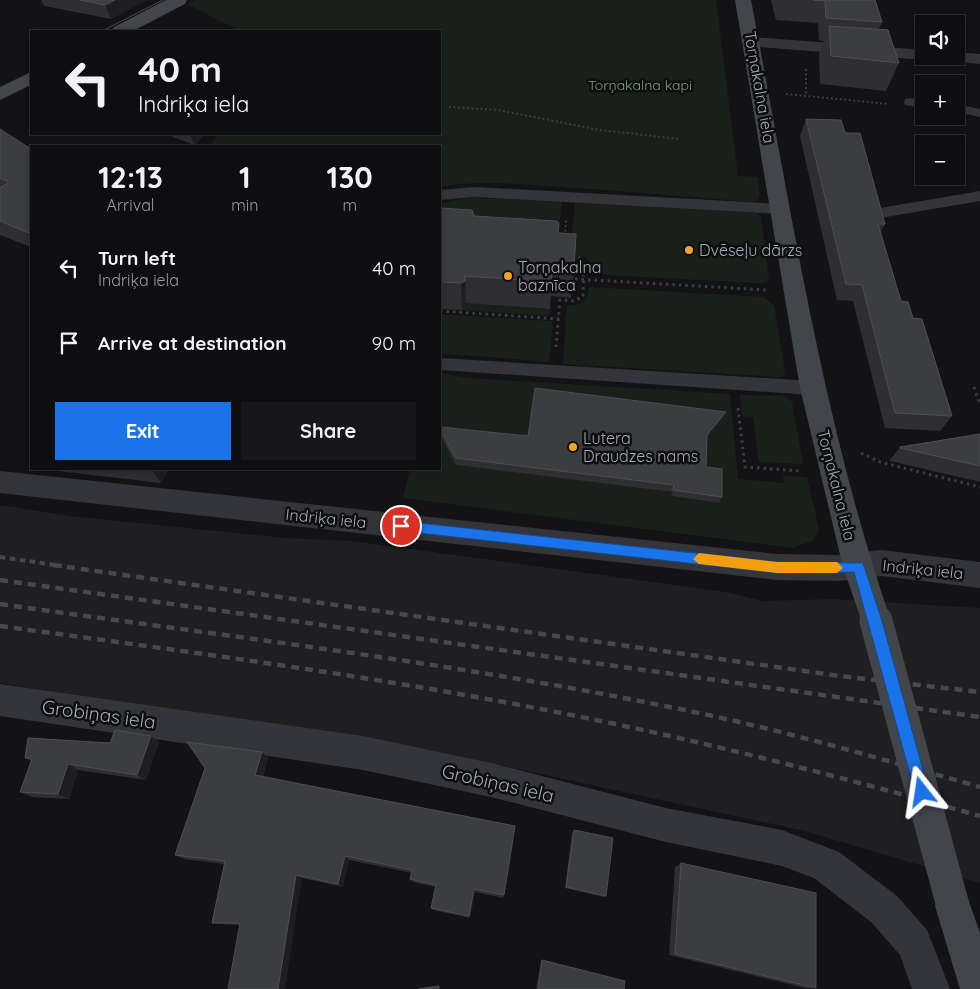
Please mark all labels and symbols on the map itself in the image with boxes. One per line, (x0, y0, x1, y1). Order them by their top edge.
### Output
street label: Torņakalna iela (740, 29, 780, 145)
park label: Torņakalna kapi (588, 76, 692, 94)
place label: Dvēseļu dārzs (699, 240, 802, 260)
marker: Dvēseļu dārzs (683, 244, 695, 256)
place label: Torņakalna baznīca (518, 257, 601, 295)
marker: Torņakalna baznīca (502, 270, 514, 282)
street label: Torņakalna iela (814, 427, 860, 543)
place label: Lutera Draudzes nams (583, 428, 698, 466)
marker: Lutera Draudzes nams (567, 441, 579, 453)
street label: Indriķa iela (285, 504, 367, 532)
pin (380, 505, 422, 547)
street label: Indriķa iela (882, 555, 964, 583)
street label: Grobiņas iela (41, 694, 157, 734)
street label: Grobiņas iela (440, 758, 556, 808)
position arrow (895, 765, 947, 817)

